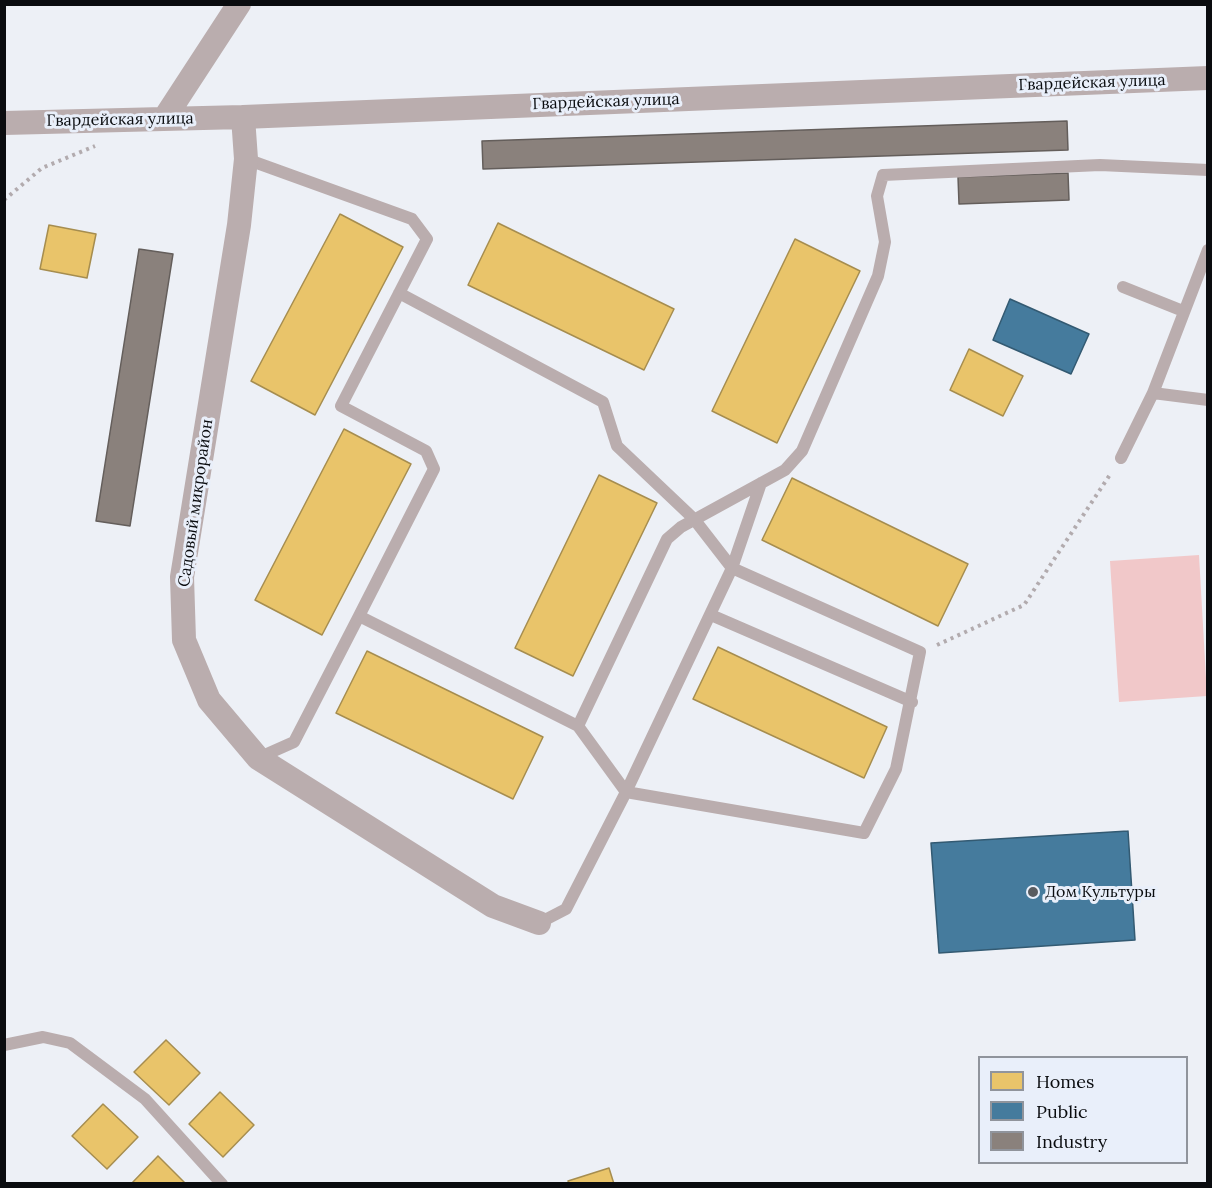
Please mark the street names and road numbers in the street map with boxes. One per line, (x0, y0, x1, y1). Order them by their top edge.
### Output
street label: Гвардейская улица (1018, 71, 1166, 95)
street label: Гвардейская улица (532, 90, 680, 114)
street label: Гвардейская улица (46, 109, 194, 131)
street label: Садовый микрорайон (175, 418, 217, 588)

